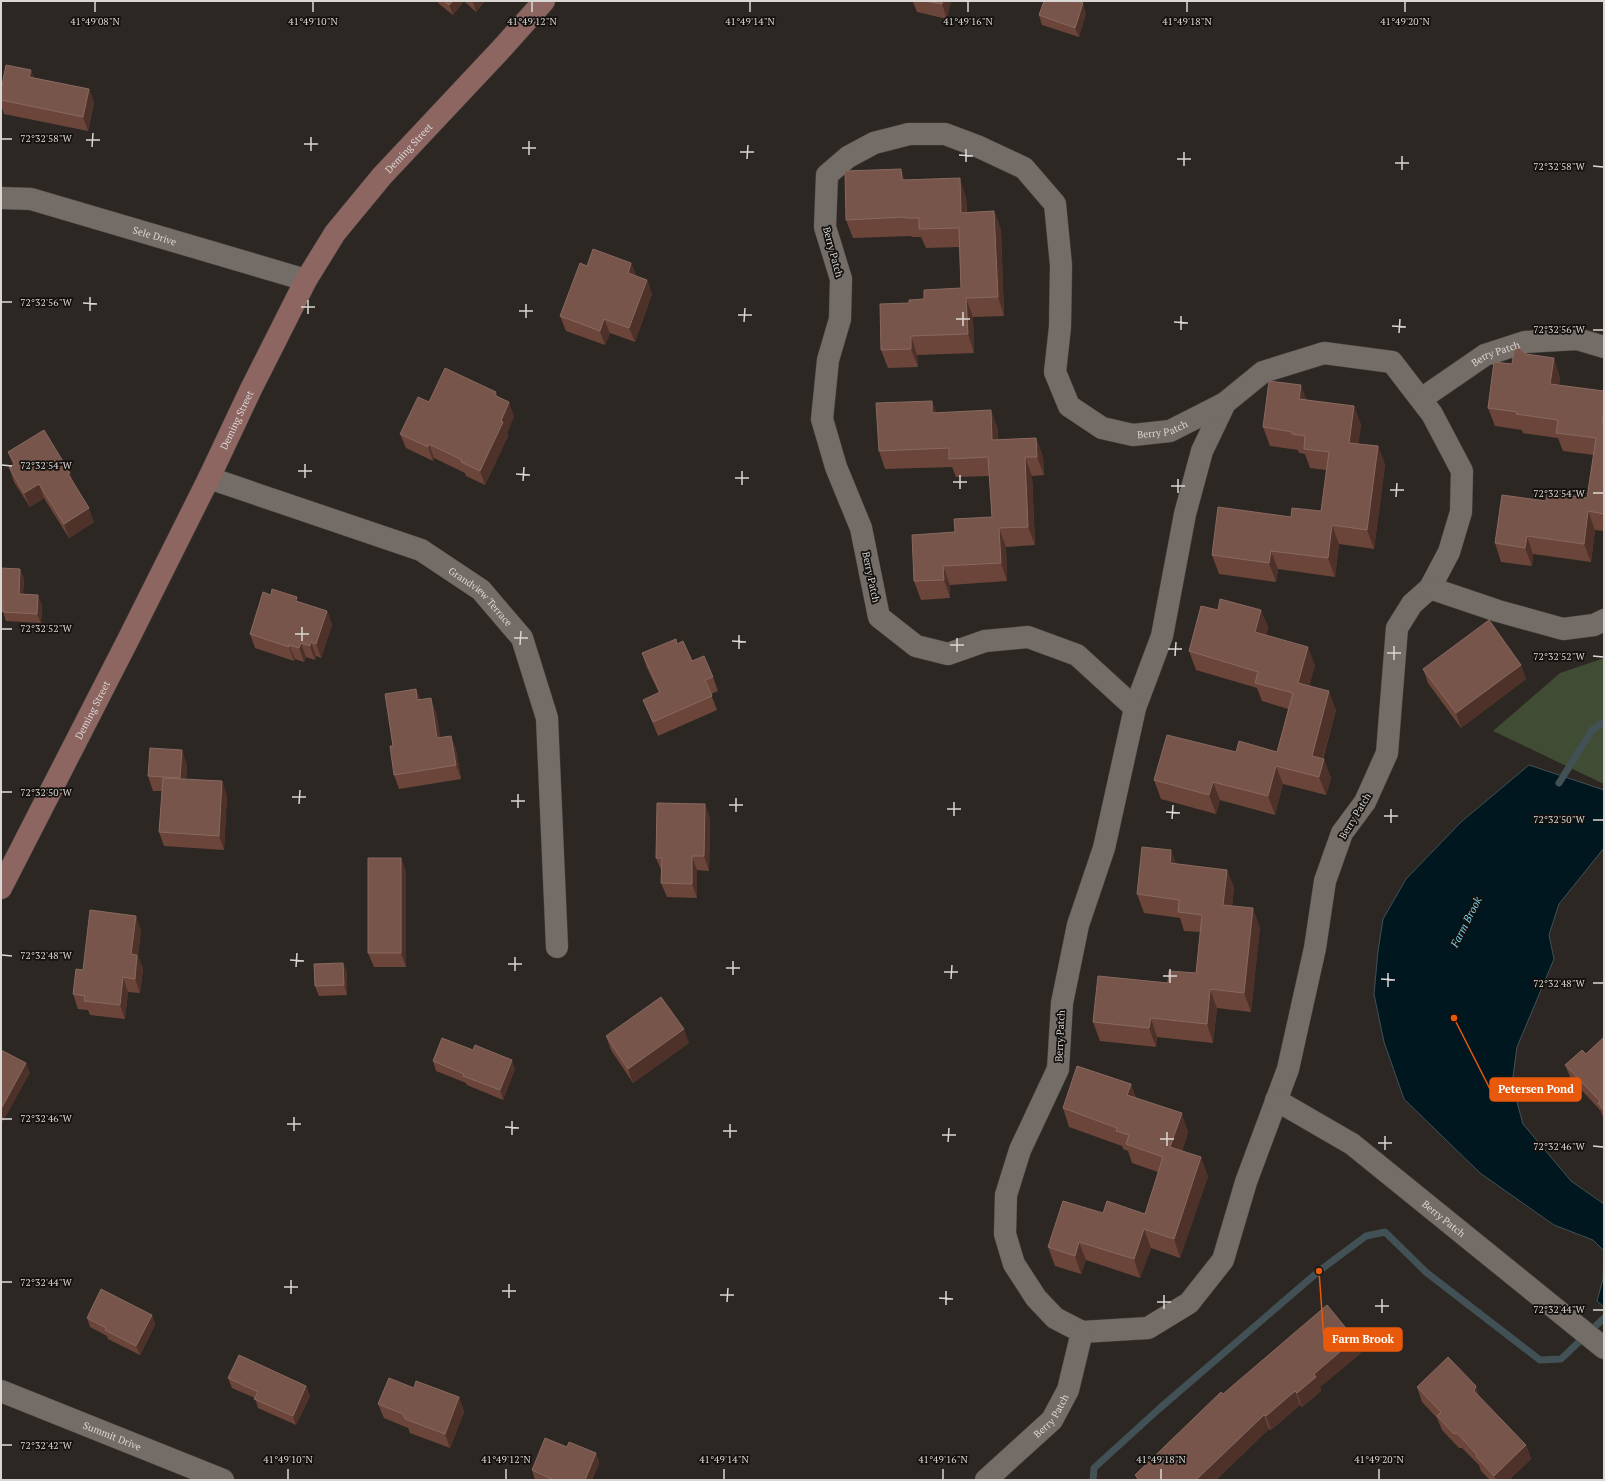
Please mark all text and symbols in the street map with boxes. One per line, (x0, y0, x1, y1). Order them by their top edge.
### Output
text: 41°49'08"N (70, 15, 120, 28)
text: 41°49'10"N (288, 15, 338, 28)
text: 41°49'12"N (507, 15, 557, 28)
text: 41°49'14"N (725, 15, 775, 28)
text: 41°49'16"N (943, 15, 993, 28)
text: 41°49'18"N (1162, 15, 1212, 28)
text: 41°49'20"N (1380, 15, 1430, 28)
street label: Deming Street (382, 120, 435, 176)
text: 72°32'58"W (20, 132, 72, 145)
text: 72°32'58"W (1533, 160, 1585, 173)
street label: Sele Drive (131, 223, 178, 248)
street label: Berry Patch (820, 225, 846, 279)
text: 72°32'56"W (20, 296, 72, 309)
text: 72°32'56"W (1533, 323, 1585, 336)
street label: Berry Patch (1468, 338, 1522, 369)
street label: Deming Street (217, 388, 256, 452)
street label: Berry Patch (1136, 417, 1190, 441)
text: 72°32'54"W (20, 459, 72, 472)
text: 72°32'54"W (1533, 487, 1585, 500)
street label: Berry Patch (859, 550, 883, 604)
street label: Grandview Terrace (446, 564, 515, 629)
text: 72°32'52"W (20, 622, 72, 635)
text: 72°32'52"W (1533, 650, 1585, 663)
street label: Deming Street (72, 678, 113, 741)
text: 72°32'50"W (20, 786, 72, 799)
street label: Berry Patch (1336, 790, 1374, 842)
text: 72°32'50"W (1533, 813, 1585, 826)
water label: Farm Brook (1447, 894, 1485, 951)
text: 72°32'48"W (20, 949, 72, 962)
text: 72°32'48"W (1533, 977, 1585, 990)
street label: Berry Patch (1052, 1010, 1068, 1062)
callout: Petersen Pond (1490, 1078, 1581, 1101)
text: Petersen Pond (1498, 1082, 1574, 1096)
text: 72°32'46"W (20, 1112, 72, 1125)
text: 72°32'46"W (1533, 1140, 1585, 1153)
street label: Berry Patch (1420, 1197, 1468, 1240)
text: 72°32'44"W (20, 1276, 72, 1289)
text: 72°32'44"W (1533, 1303, 1585, 1316)
callout: Farm Brook (1324, 1328, 1402, 1351)
text: Farm Brook (1332, 1332, 1394, 1346)
street label: Berry Patch (1031, 1391, 1071, 1440)
street label: Summit Drive (81, 1418, 143, 1453)
text: 72°32'42"W (20, 1439, 72, 1452)
text: 41°49'10"N (263, 1453, 313, 1466)
text: 41°49'12"N (481, 1453, 531, 1466)
text: 41°49'14"N (699, 1453, 749, 1466)
text: 41°49'16"N (918, 1453, 968, 1466)
text: 41°49'18"N (1136, 1453, 1186, 1466)
text: 41°49'20"N (1354, 1453, 1404, 1466)

